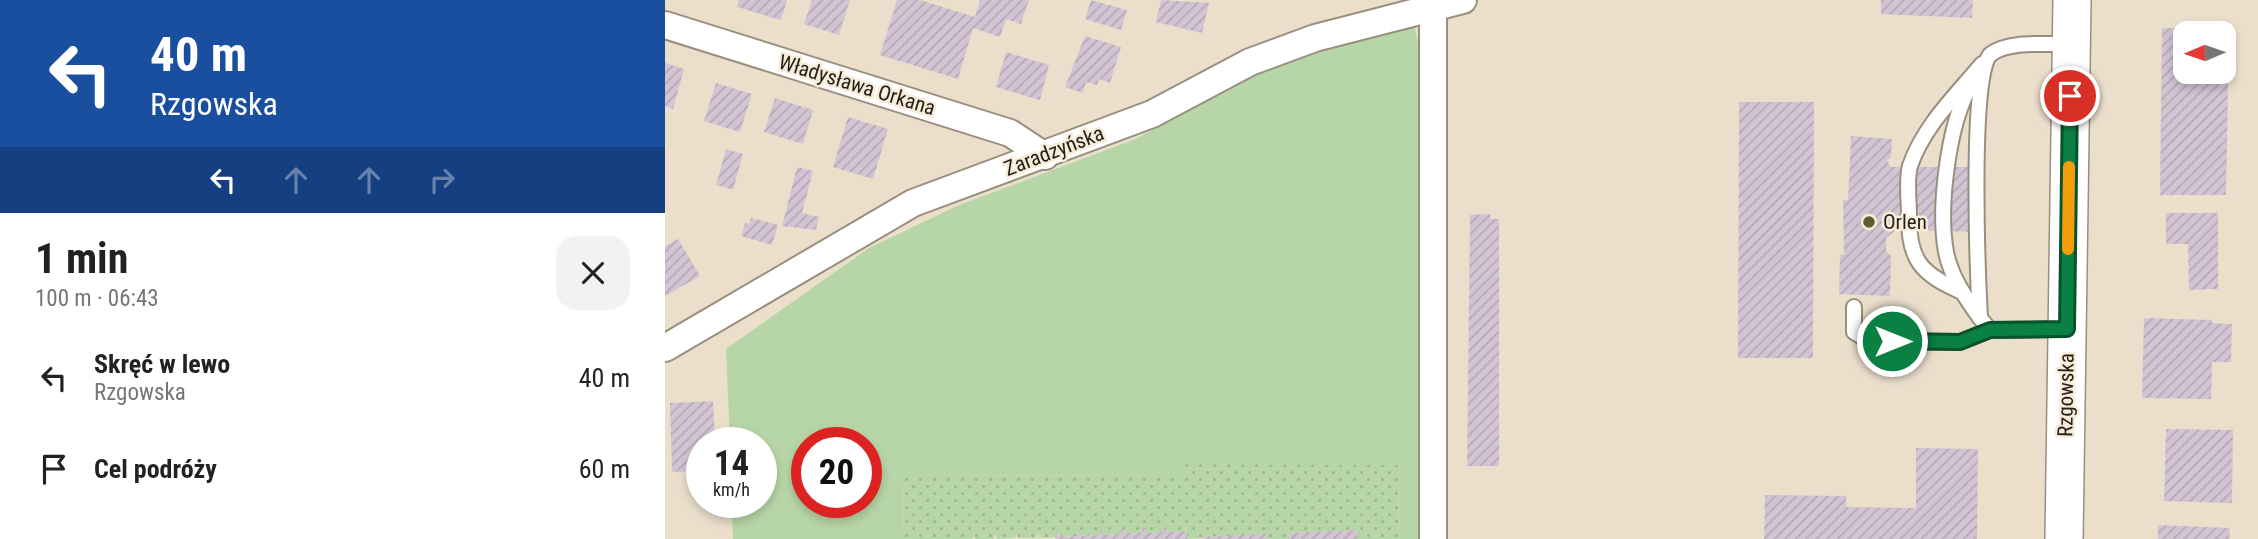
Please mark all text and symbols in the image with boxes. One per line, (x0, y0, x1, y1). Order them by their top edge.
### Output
north arrow (2173, 21, 2237, 84)
map controls (2173, 21, 2236, 84)
text: 40 m (150, 26, 247, 83)
icon: left (35, 28, 126, 119)
street label: Władysława Orkana (776, 50, 938, 120)
pin (2040, 66, 2100, 126)
icon: arrive (2051, 77, 2089, 115)
text: Rzgowska (150, 85, 278, 123)
street label: Zaradzyńska (1001, 121, 1107, 181)
icon: left (204, 161, 242, 199)
icon: ahead (277, 161, 315, 199)
icon: ahead (350, 161, 388, 199)
icon: right (423, 161, 461, 199)
place label: Orlen (1883, 210, 1927, 234)
marker: Orlen (1861, 214, 1877, 230)
text: 1 min (35, 234, 128, 283)
button: close (556, 236, 630, 310)
text: 100 m · 06:43 (35, 285, 159, 312)
position arrow (1855, 304, 1929, 378)
text: Skręć w lewo (94, 349, 230, 379)
street label: Rzgowska (2053, 353, 2079, 437)
icon: left (35, 359, 73, 397)
text: 40 m (579, 363, 630, 393)
text: Rzgowska (94, 379, 186, 406)
speed limit sign: 20 (791, 427, 882, 518)
text: 14 (714, 443, 749, 484)
icon: arrive (35, 450, 73, 488)
text: Cel podróży (94, 454, 217, 484)
text: 60 m (579, 454, 630, 484)
text: km/h (713, 479, 750, 500)

